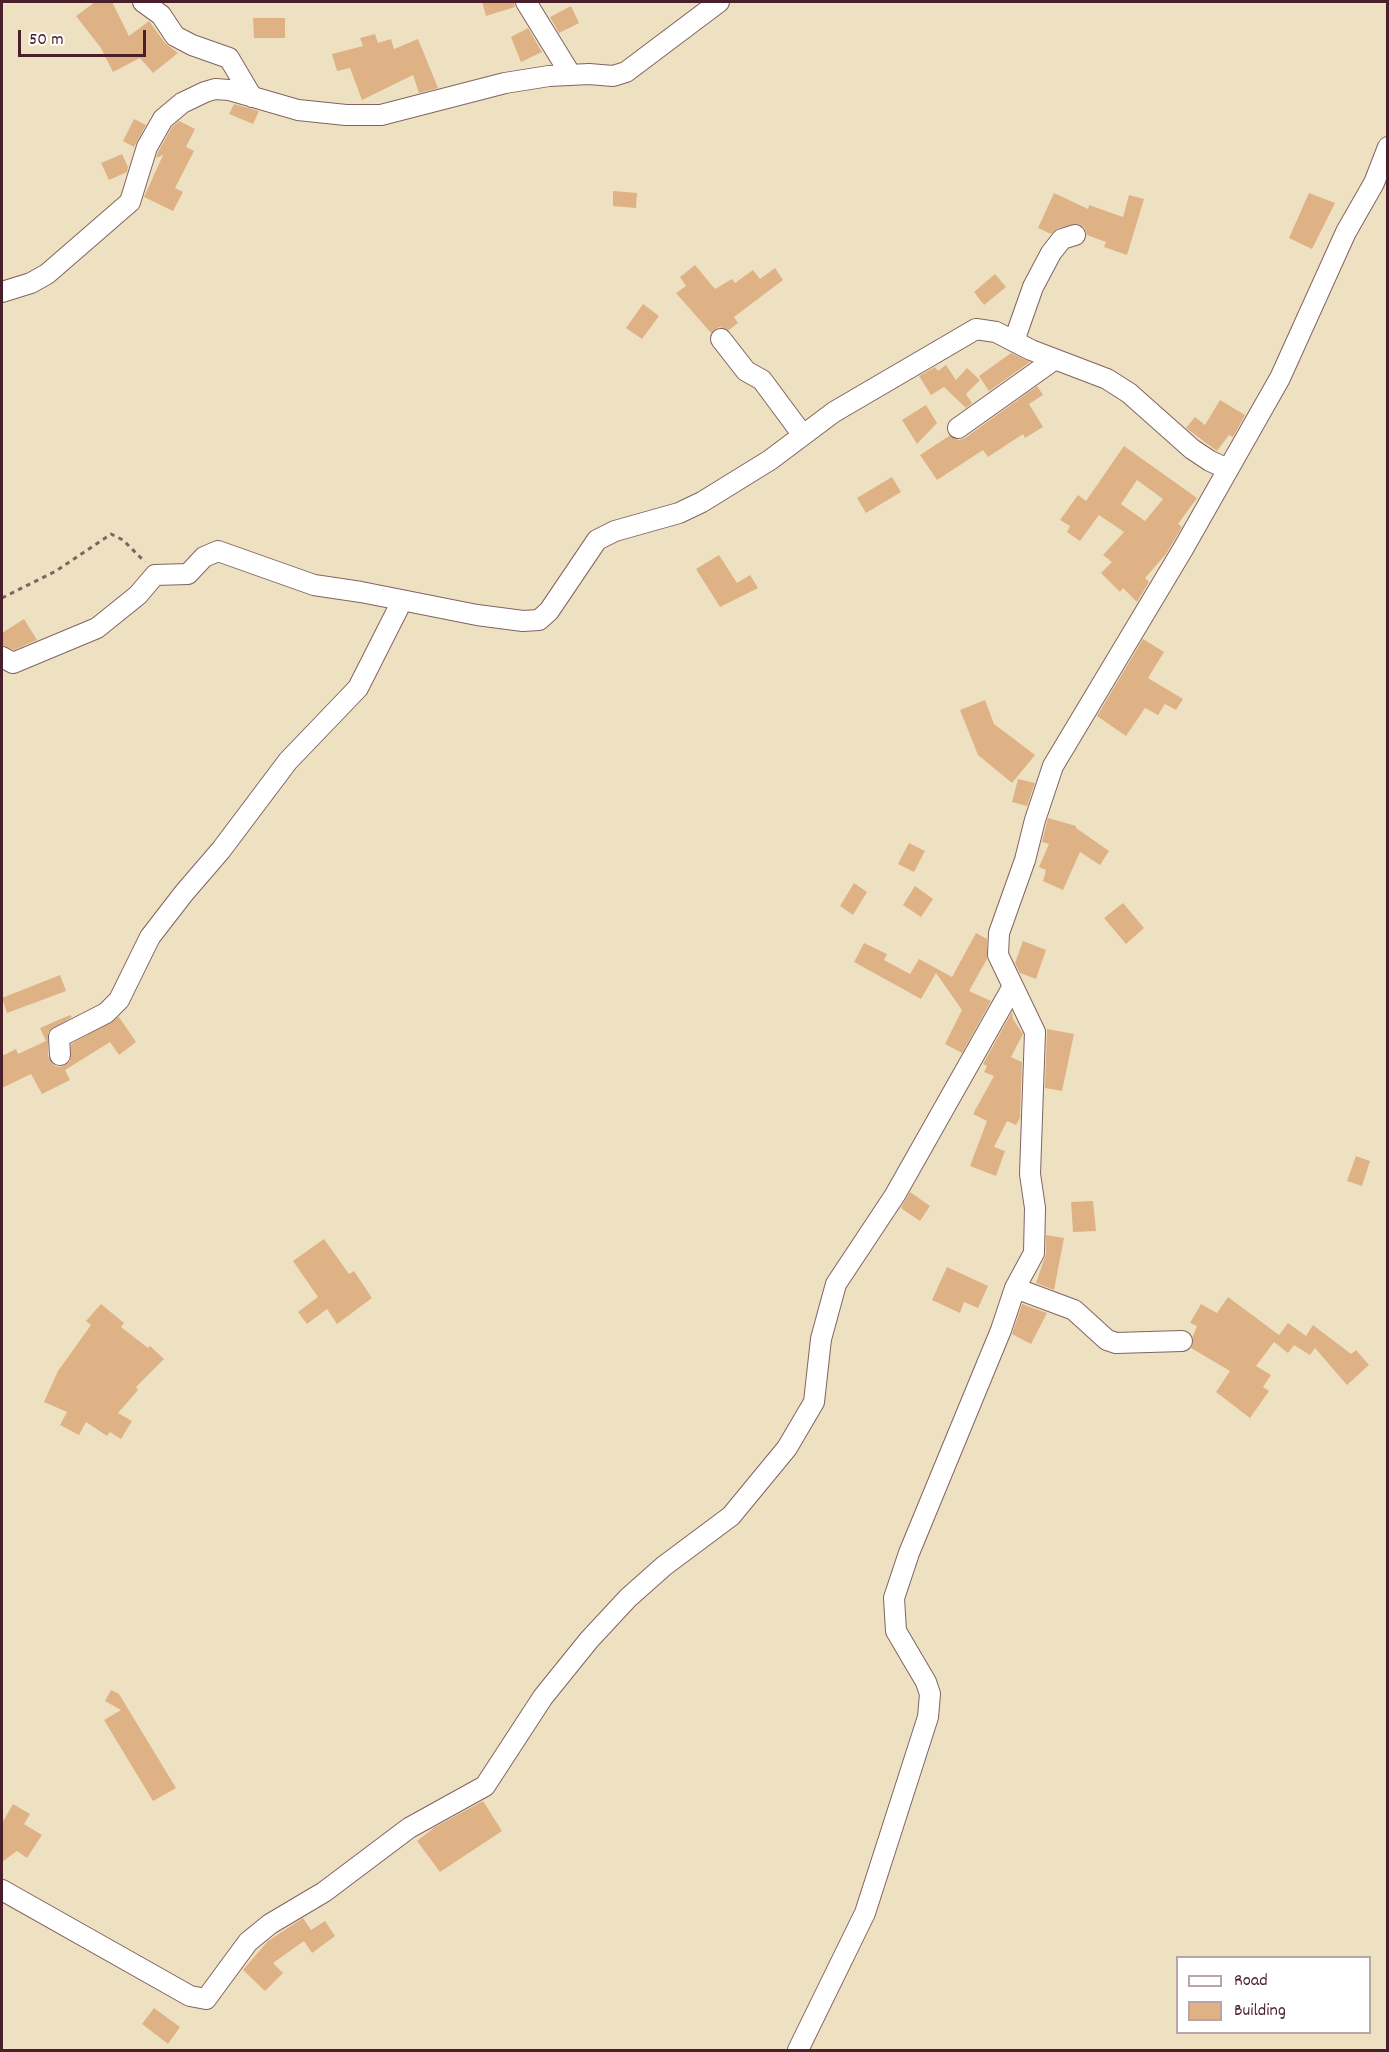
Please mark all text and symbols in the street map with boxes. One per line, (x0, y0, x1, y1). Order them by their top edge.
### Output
scale bar (21, 18, 148, 56)
text: 50 m (29, 28, 64, 53)
legend (1176, 1956, 1371, 2034)
text: Road (1234, 1969, 1268, 1994)
text: Building (1234, 1999, 1286, 2024)

